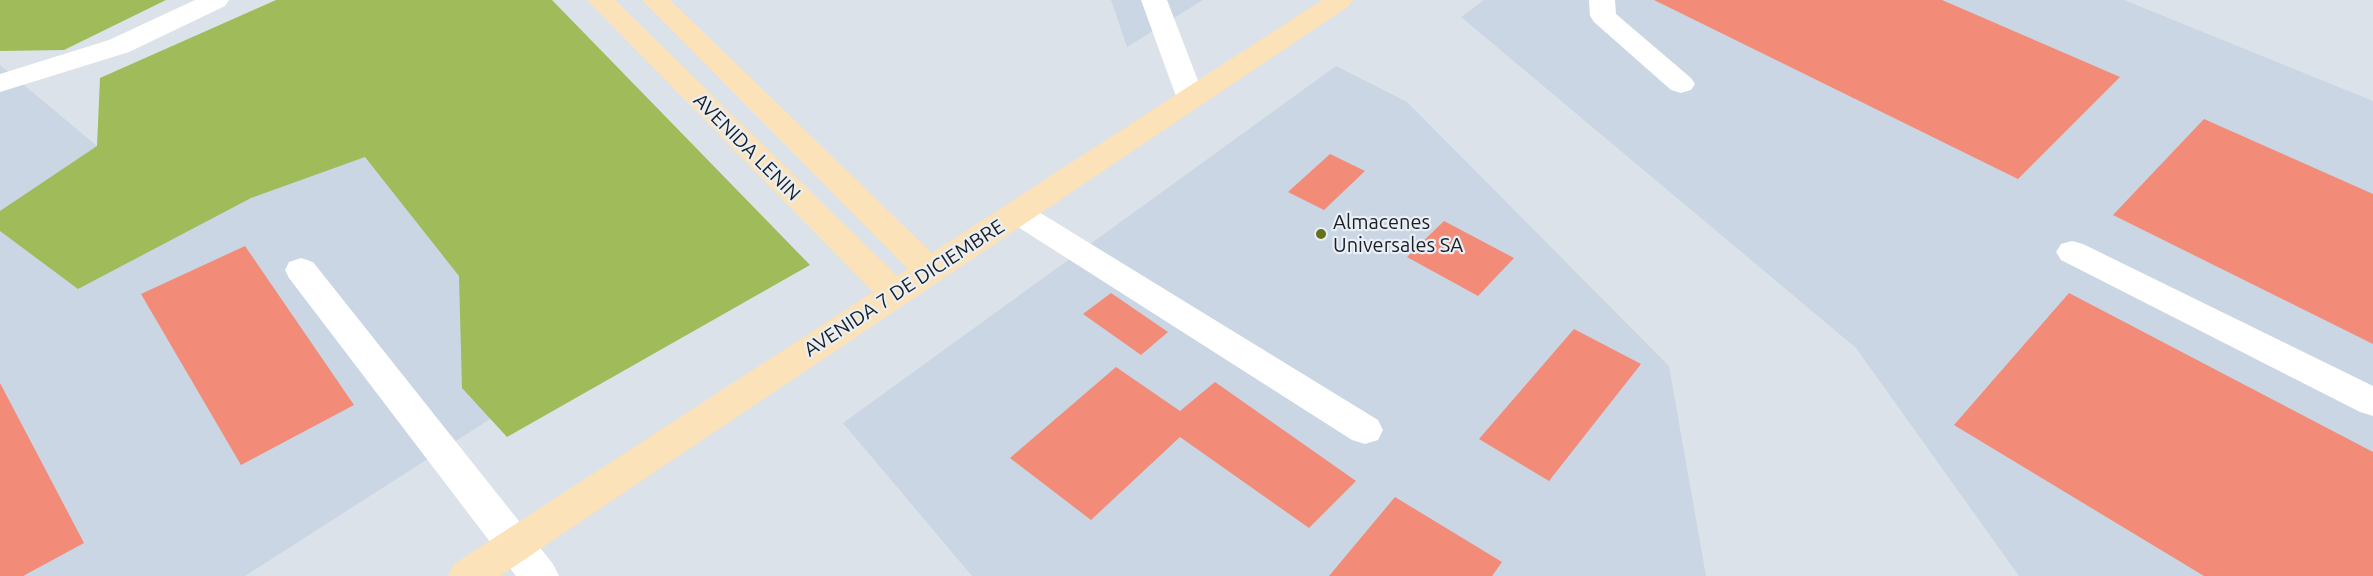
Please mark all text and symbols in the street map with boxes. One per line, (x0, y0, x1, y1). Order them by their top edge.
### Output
street label: AVENIDA LENIN (688, 88, 806, 206)
place label: Almacenes Universales SA (1333, 210, 1463, 257)
street label: AVENIDA 7 DE DICIEMBRE (799, 214, 1009, 362)
marker: Almacenes Universales SA (1314, 227, 1328, 241)

